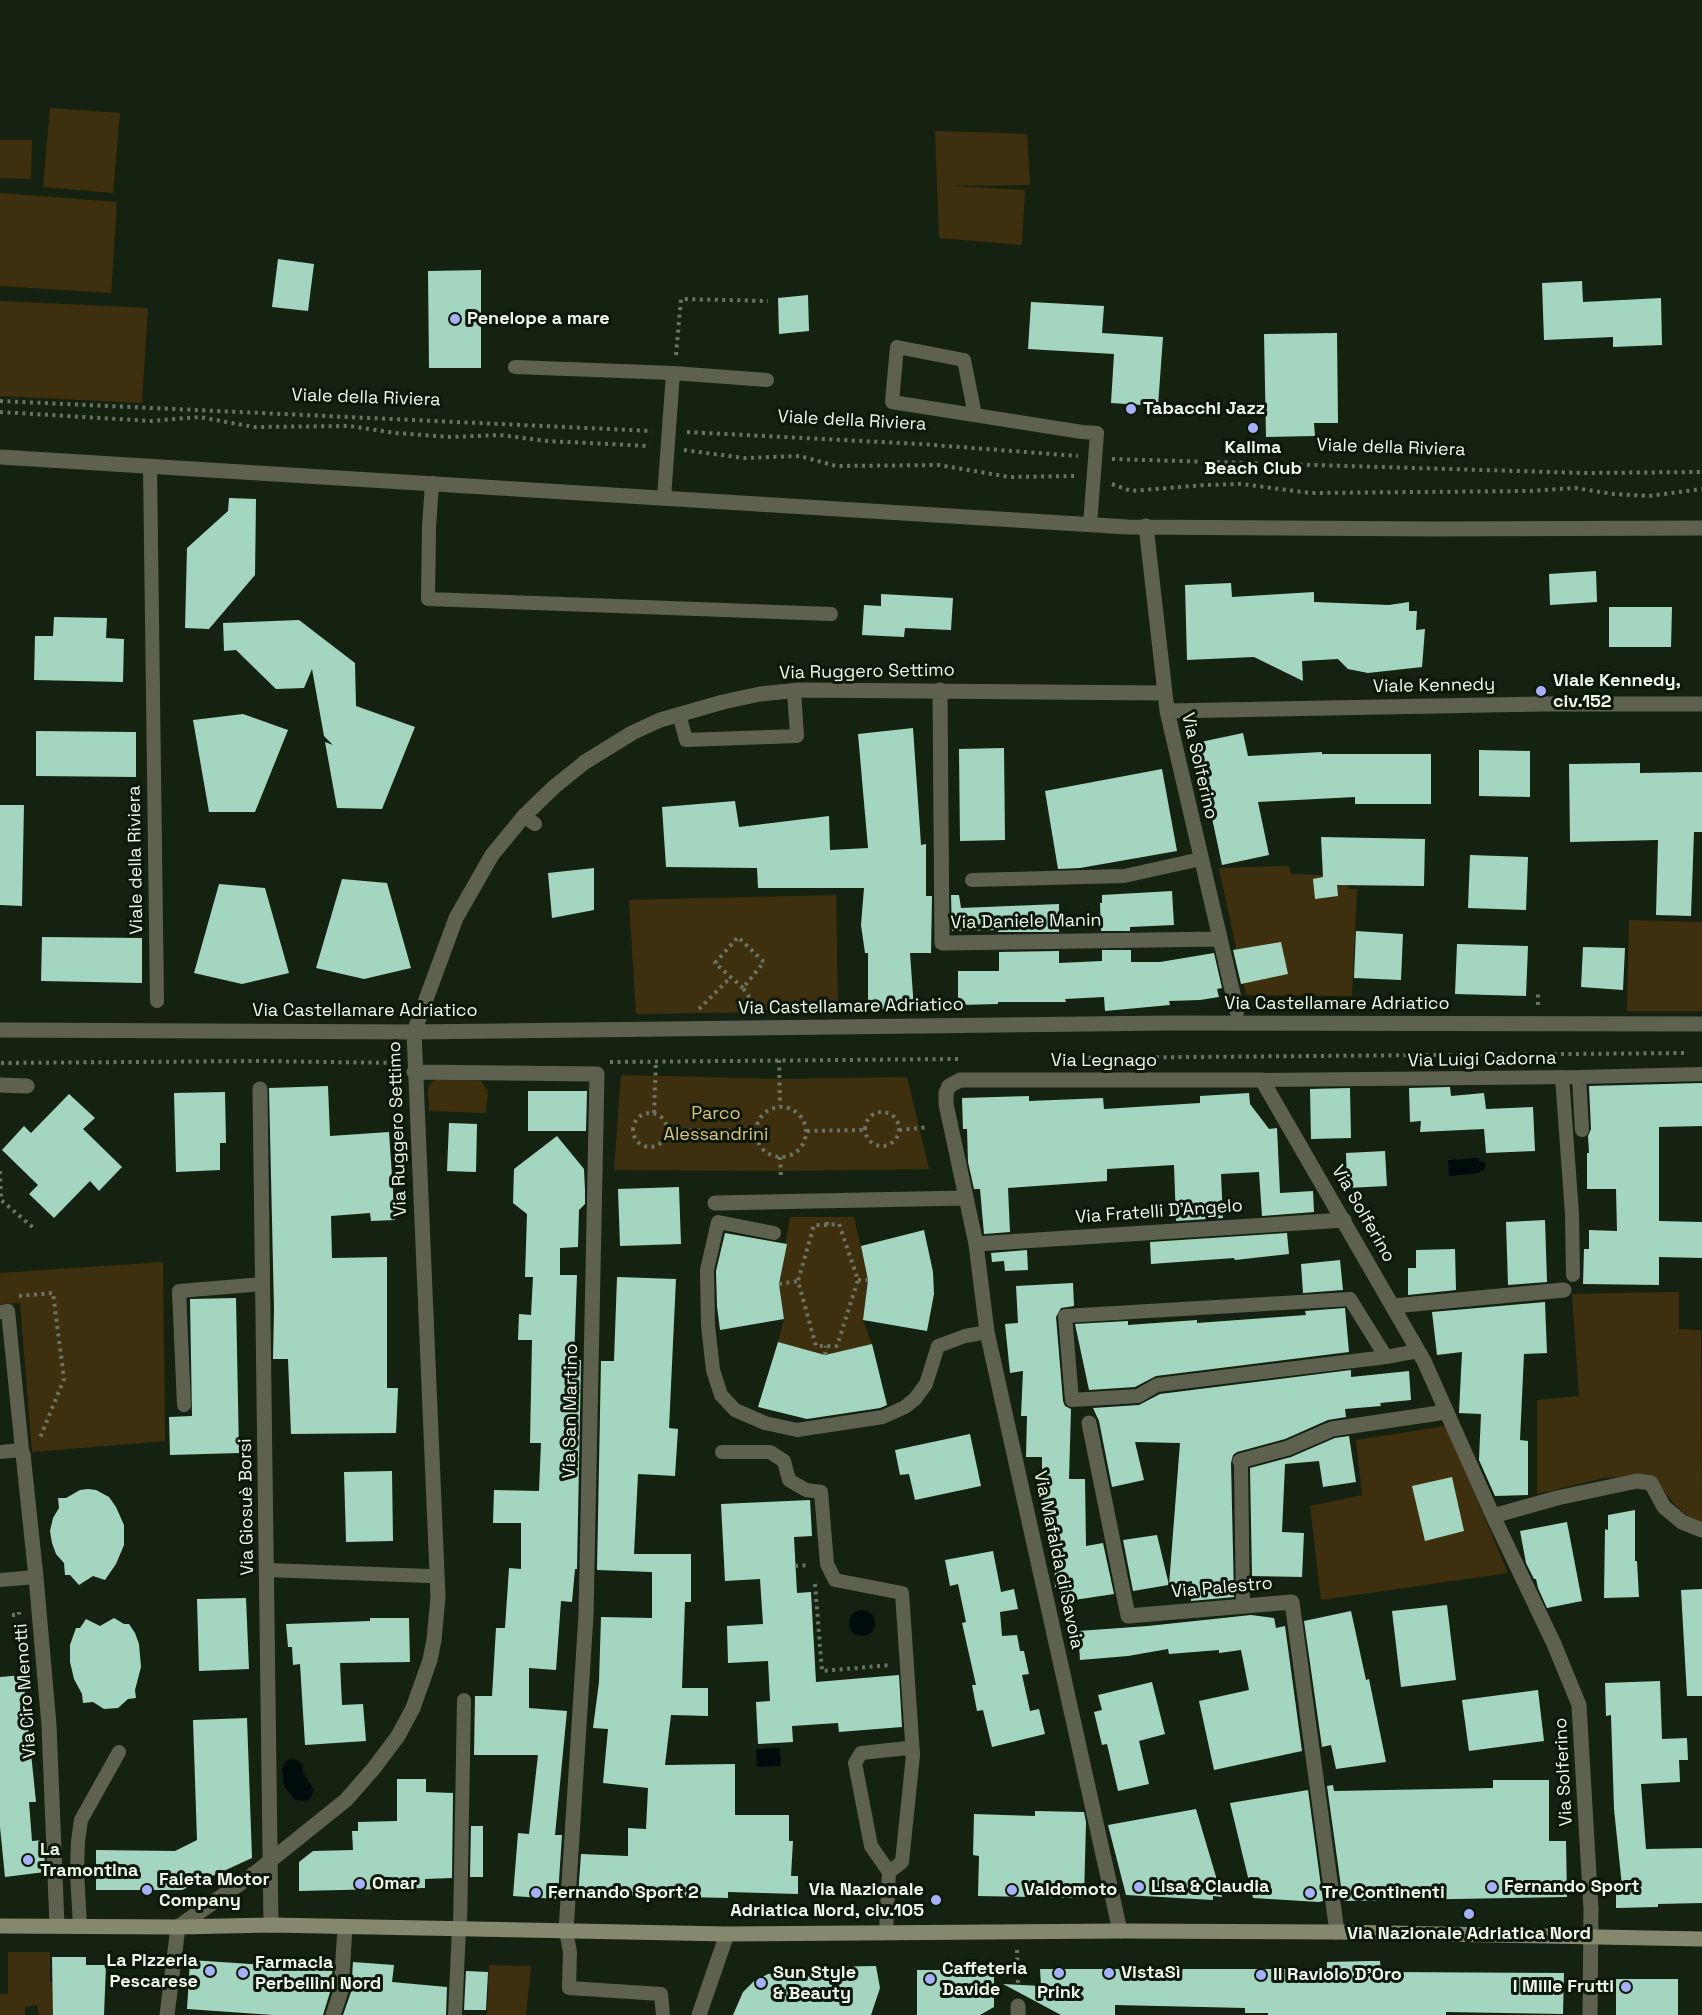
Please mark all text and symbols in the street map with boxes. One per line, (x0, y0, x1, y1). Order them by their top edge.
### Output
place label: Penelope a mare (467, 308, 610, 330)
marker: Penelope a mare (448, 312, 462, 326)
street label: Viale della Riviera (291, 385, 441, 411)
place label: Tabacchi Jazz (1143, 398, 1265, 420)
marker: Tabacchi Jazz (1124, 402, 1138, 416)
street label: Viale della Riviera (777, 406, 927, 436)
marker: Kalima Beach Club (1246, 421, 1260, 435)
street label: Viale della Riviera (1316, 435, 1466, 461)
place label: Kalima Beach Club (1204, 437, 1302, 480)
street label: Via Ruggero Settimo (779, 660, 955, 684)
place label: Viale Kennedy, civ.152 (1553, 670, 1681, 712)
street label: Viale Kennedy (1373, 674, 1495, 698)
marker: Viale Kennedy, civ.152 (1534, 684, 1548, 698)
street label: Via Solferino (1176, 711, 1222, 821)
street label: Viale della Riviera (124, 785, 148, 935)
street label: Via Daniele Manin (950, 910, 1102, 934)
street label: Via Castellamare Adriatico (1224, 993, 1450, 1015)
street label: Via Castellamare Adriatico (738, 994, 964, 1020)
street label: Via Castellamare Adriatico (252, 1000, 478, 1022)
street label: Via Ruggero Settimo (384, 1041, 412, 1217)
street label: Via Luigi Cadorna (1407, 1048, 1557, 1072)
street label: Via Legnago (1051, 1050, 1157, 1072)
park label: Parco Alessandrini (664, 1103, 768, 1146)
street label: Via Solferino (1326, 1162, 1400, 1266)
street label: Via Fratelli D'Angelo (1075, 1195, 1243, 1229)
street label: Via San Martino (559, 1343, 583, 1479)
street label: Via Giosuè Borsi (235, 1438, 259, 1576)
street label: Via Mafalda di Savoia (1029, 1469, 1087, 1651)
street label: Via Palestro (1170, 1573, 1274, 1603)
street label: Via Ciro Menotti (10, 1623, 42, 1759)
street label: Via Solferino (1550, 1717, 1578, 1827)
place label: La Tramontina (40, 1839, 138, 1882)
marker: La Tramontina (21, 1853, 35, 1867)
place label: Faieta Motor Company (159, 1869, 270, 1912)
place label: Omar (372, 1873, 417, 1895)
place label: Lisa & Claudia (1151, 1876, 1269, 1898)
place label: Fernando Sport (1504, 1876, 1639, 1898)
marker: Omar (353, 1877, 367, 1891)
place label: Via Nazionale Adriatica Nord, civ.105 (730, 1879, 924, 1922)
place label: Valdomoto (1024, 1879, 1117, 1901)
marker: Lisa & Claudia (1132, 1880, 1146, 1894)
marker: Fernando Sport (1485, 1880, 1499, 1894)
place label: Fernando Sport 2 (548, 1882, 699, 1904)
place label: Tre Continenti (1322, 1882, 1445, 1904)
marker: Faieta Motor Company (140, 1883, 154, 1897)
marker: Valdomoto (1005, 1883, 1019, 1897)
marker: Fernando Sport 2 (529, 1886, 543, 1900)
marker: Tre Continenti (1303, 1886, 1317, 1900)
marker: Via Nazionale Adriatica Nord, civ.105 (929, 1893, 943, 1907)
marker: Via Nazionale Adriatica Nord (1462, 1907, 1476, 1921)
place label: Via Nazionale Adriatica Nord (1347, 1923, 1591, 1945)
place label: La Pizzeria Pescarese (106, 1950, 198, 1992)
place label: Farmacia Perbellini Nord (255, 1952, 381, 1994)
place label: Caffeteria Davide (942, 1958, 1027, 2000)
place label: Sun Style & Beauty (773, 1962, 856, 2004)
place label: VistaSì (1121, 1962, 1180, 1984)
marker: La Pizzeria Pescarese (203, 1964, 217, 1978)
place label: Il Raviolo D'Oro (1273, 1964, 1402, 1986)
marker: Farmacia Perbellini Nord (236, 1966, 250, 1980)
marker: Prink (1052, 1966, 1066, 1980)
marker: VistaSì (1102, 1966, 1116, 1980)
marker: Il Raviolo D'Oro (1254, 1968, 1268, 1982)
marker: Caffeteria Davide (923, 1972, 937, 1986)
marker: Sun Style & Beauty (754, 1976, 768, 1990)
place label: I Mille Frutti (1513, 1976, 1614, 1998)
marker: I Mille Frutti (1619, 1980, 1633, 1994)
place label: Prink (1037, 1982, 1081, 2004)

